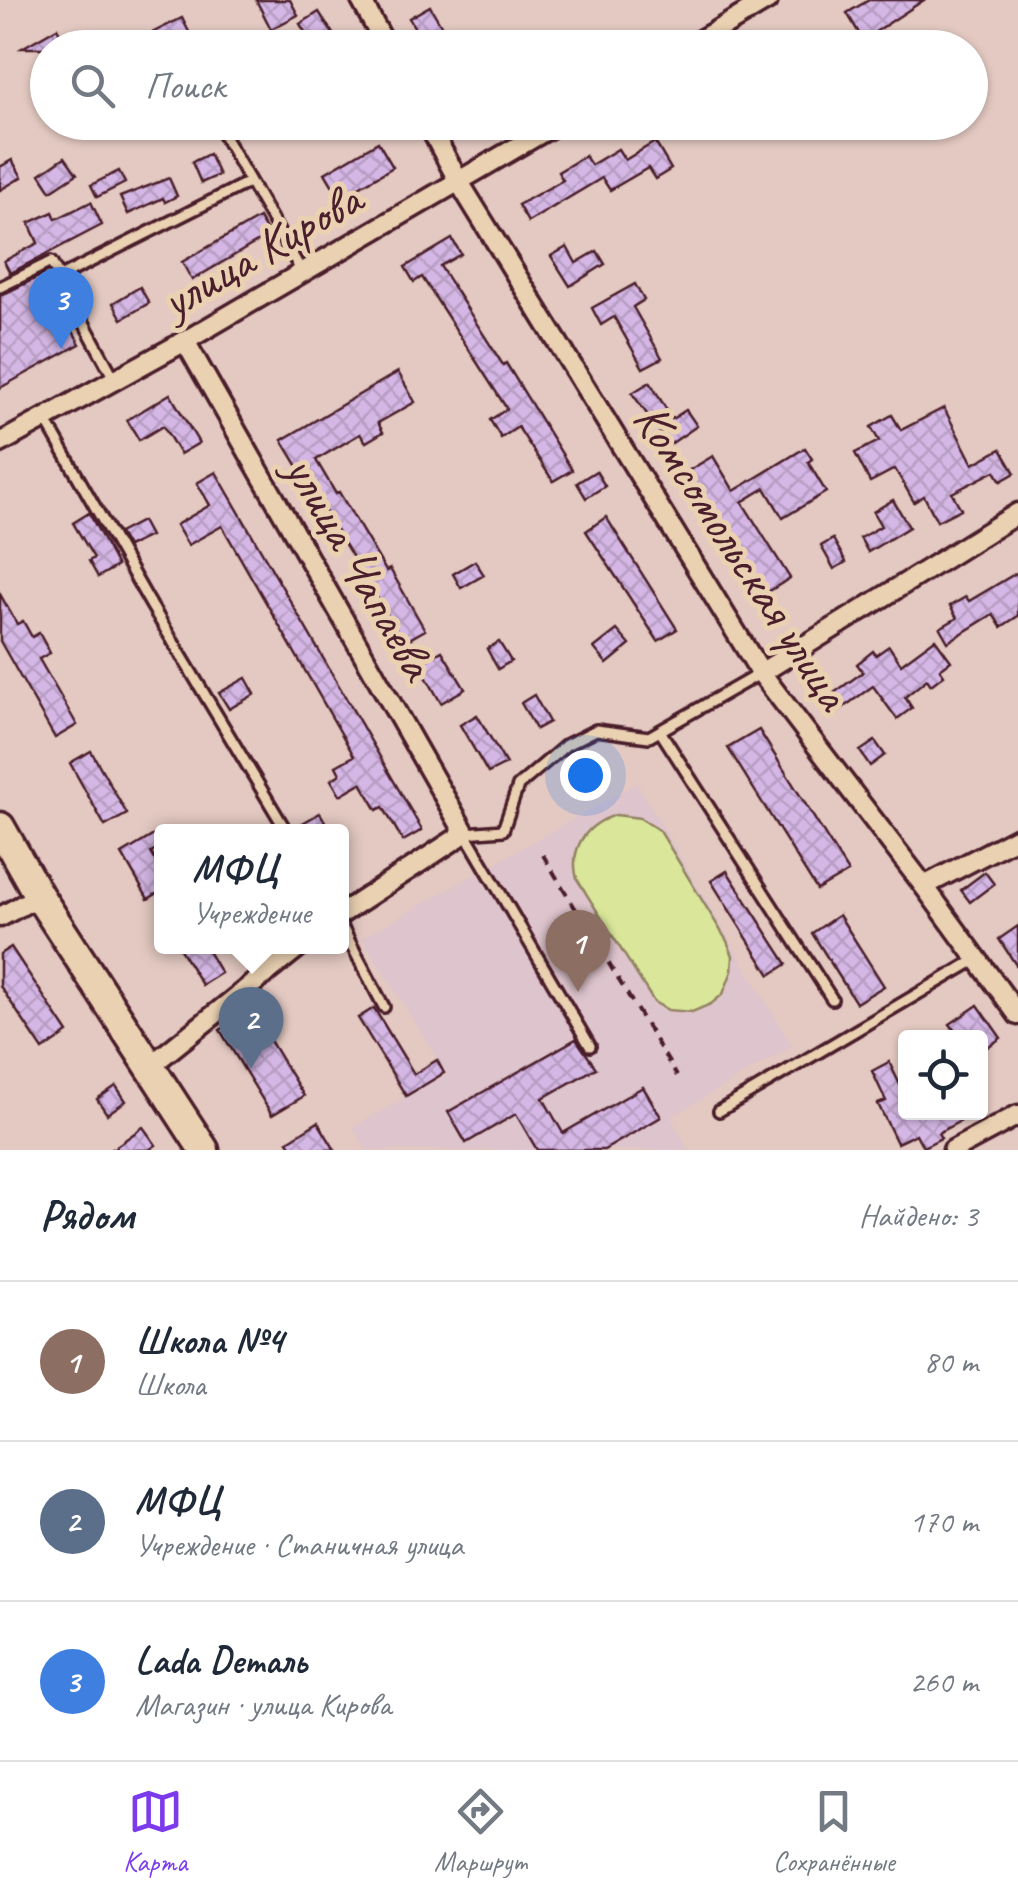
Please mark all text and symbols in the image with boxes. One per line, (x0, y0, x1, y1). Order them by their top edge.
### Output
search box (30, 30, 988, 140)
icon: search (65, 58, 120, 113)
text: Поиск (145, 62, 225, 109)
street label: улица Кирова (147, 165, 376, 334)
pin: 3 (28, 266, 94, 349)
street label: Комсомольская улица (620, 391, 866, 723)
street label: улица Чапаева (269, 441, 451, 693)
your location (560, 750, 611, 801)
popup (154, 824, 349, 954)
text: МФЦ (192, 845, 278, 892)
text: Учреждение (192, 892, 311, 933)
pin: 1 (546, 910, 610, 992)
pin: 2 (218, 986, 284, 1069)
map controls (898, 1030, 988, 1120)
button: locate (898, 1030, 988, 1120)
text: Рядом (40, 1189, 134, 1242)
text: Найдено: 3 (859, 1195, 978, 1236)
text: Школа №4 (135, 1317, 283, 1364)
text: 1 (65, 1341, 80, 1382)
text: 80 m (924, 1341, 978, 1382)
text: Школа (135, 1364, 206, 1405)
text: МФЦ (135, 1477, 221, 1524)
text: 2 (65, 1501, 80, 1542)
text: 170 m (909, 1501, 978, 1542)
text: Учреждение · Станичная улица (135, 1524, 463, 1565)
text: Lada Dеталь (135, 1637, 307, 1684)
text: 3 (65, 1661, 80, 1702)
text: 260 m (909, 1661, 978, 1702)
text: Магазин · улица Кирова (135, 1684, 391, 1725)
tab: Карта (123, 1784, 187, 1879)
tab: Маршрут (434, 1784, 526, 1879)
tab: Сохранённые (773, 1784, 895, 1879)

